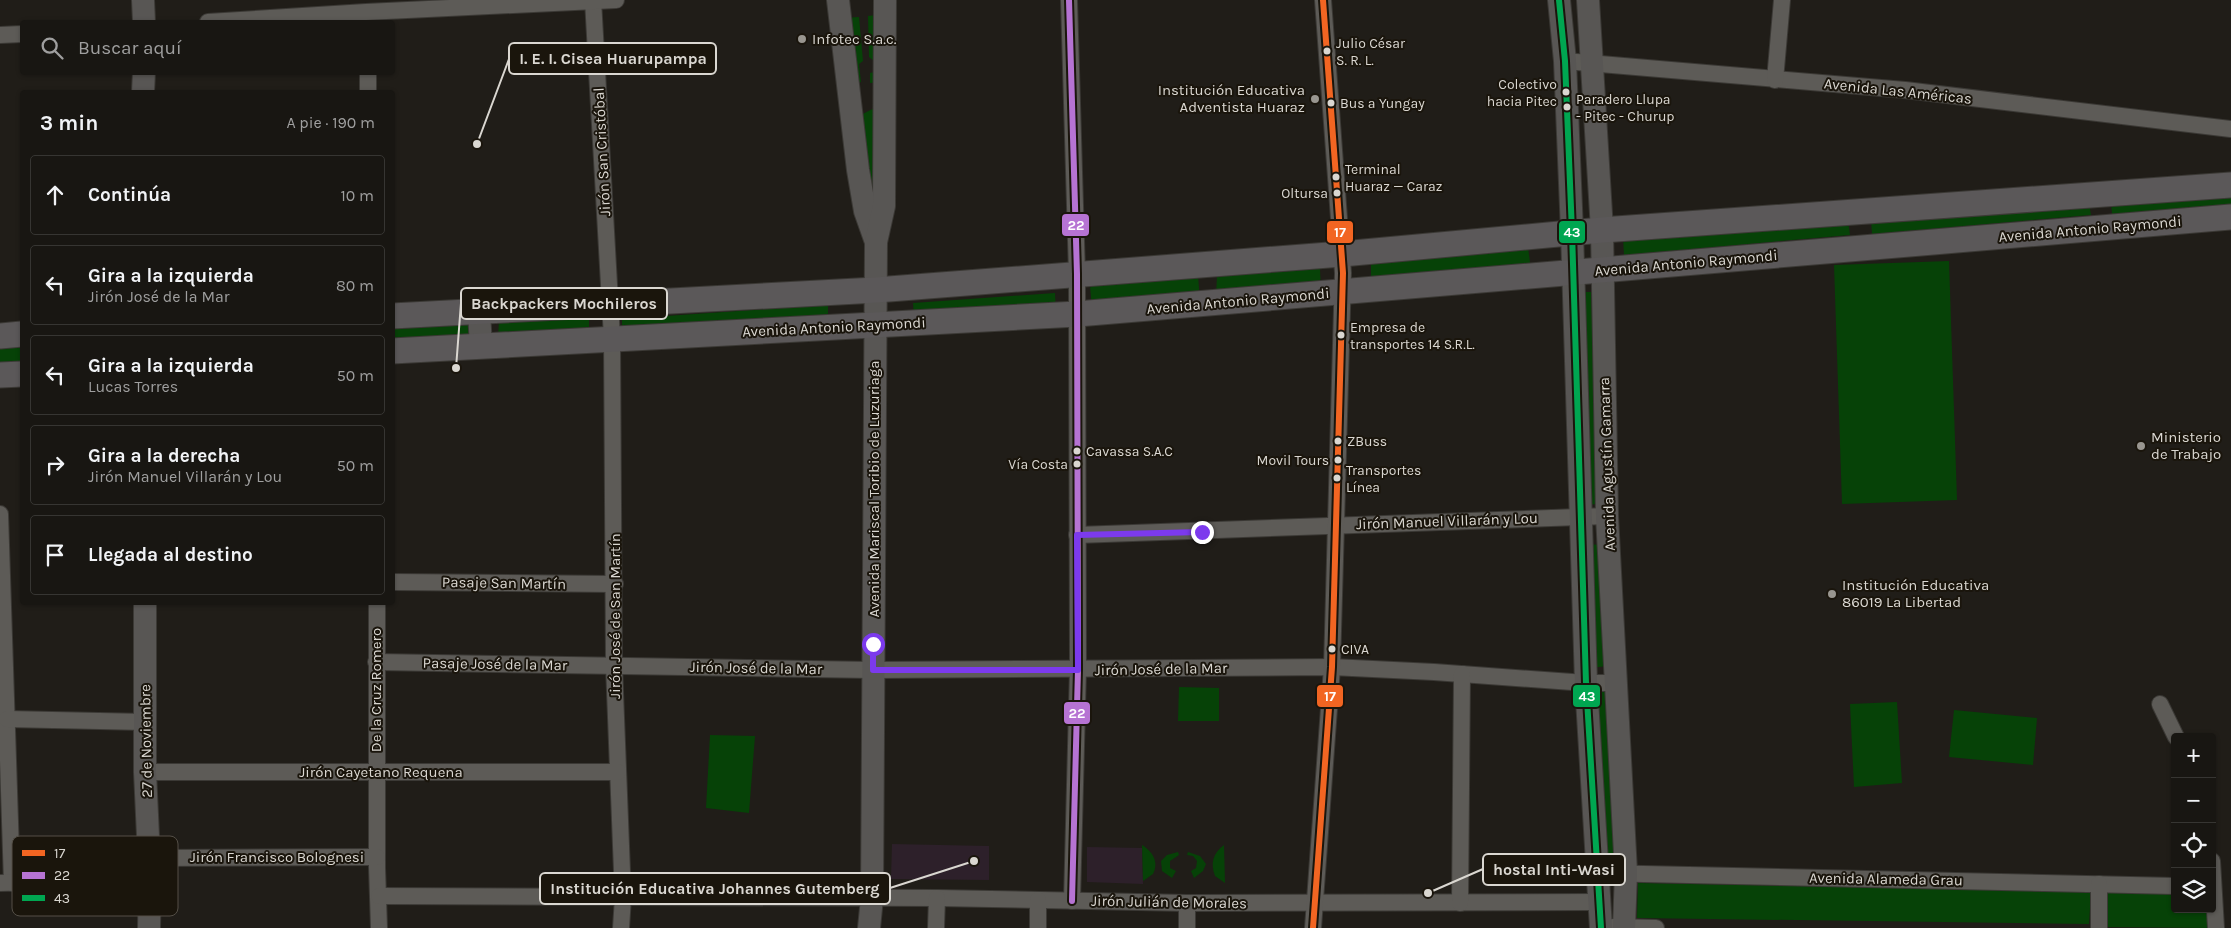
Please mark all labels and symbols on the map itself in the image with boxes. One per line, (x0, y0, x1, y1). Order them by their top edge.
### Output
place label: Infotec S.a.c. (812, 30, 897, 48)
marker: Infotec S.a.c. (796, 33, 808, 45)
place label: Julio César S. R. L. (1336, 35, 1406, 69)
callout: I. E. I. Cisea Huarupampa (509, 43, 716, 74)
marker: Julio César S. R. L. (1322, 46, 1332, 56)
text: I. E. I. Cisea Huarupampa (519, 49, 707, 68)
street label: Avenida Las Américas (1823, 74, 1973, 108)
place label: Colectivo hacia Pitec (1487, 76, 1557, 110)
place label: Institución Educativa Adventista Huaraz (1158, 81, 1305, 116)
street label: Jirón San Cristóbal (590, 87, 614, 217)
marker: Colectivo hacia Pitec (1561, 87, 1571, 97)
place label: Paradero Llupa - Pitec - Churup (1576, 91, 1675, 125)
marker: Institución Educativa Adventista Huaraz (1309, 93, 1321, 105)
place label: Bus a Yungay (1340, 95, 1425, 112)
marker: Bus a Yungay (1326, 98, 1336, 108)
marker: Paradero Llupa - Pitec - Churup (1562, 102, 1572, 112)
place label: Terminal Huaraz — Caraz (1345, 161, 1442, 195)
marker: Terminal Huaraz — Caraz (1331, 172, 1341, 182)
place label: Oltursa (1281, 185, 1328, 202)
marker: Oltursa (1332, 188, 1342, 198)
street label: Avenida Antonio Raymondi (1998, 212, 2182, 246)
line badge: 22 (1061, 213, 1090, 237)
text: 22 (1068, 217, 1084, 234)
line badge: 17 (1326, 220, 1354, 244)
line badge: 43 (1558, 220, 1586, 244)
text: 17 (1334, 224, 1346, 241)
text: 43 (1563, 224, 1581, 241)
street label: Avenida Antonio Raymondi (1594, 246, 1778, 280)
street label: Avenida Antonio Raymondi (1146, 284, 1330, 318)
callout: Backpackers Mochileros (461, 288, 667, 319)
text: Backpackers Mochileros (471, 294, 657, 313)
street label: Avenida Antonio Raymondi (742, 313, 926, 341)
place label: Empresa de transportes 14 S.R.L. (1350, 319, 1475, 353)
marker: Empresa de transportes 14 S.R.L. (1336, 330, 1346, 340)
street label: Avenida Mariscal Toribio de Luzuriaga (865, 360, 883, 618)
street label: Avenida Agustín Gamarra (1595, 377, 1619, 551)
place label: Ministerio de Trabajo (2151, 428, 2221, 463)
place label: ZBuss (1347, 433, 1387, 450)
marker: ZBuss (1333, 436, 1343, 446)
marker: Ministerio de Trabajo (2135, 440, 2147, 452)
place label: Cavassa S.A.C (1086, 443, 1173, 460)
marker: Cavassa S.A.C (1072, 446, 1082, 456)
place label: Movil Tours (1257, 452, 1329, 469)
marker: Movil Tours (1333, 455, 1343, 465)
place label: Vía Costa (1008, 456, 1068, 473)
marker: Vía Costa (1072, 459, 1082, 469)
place label: Transportes Línea (1346, 462, 1421, 496)
marker: Transportes Línea (1332, 473, 1342, 483)
street label: Jirón Manuel Villarán y Lou (1356, 509, 1538, 533)
route end (1191, 521, 1214, 544)
street label: Jirón José de San Martín (606, 533, 624, 699)
street label: Pasaje San Martín (442, 573, 566, 593)
place label: Institución Educativa 86019 La Libertad (1842, 576, 1989, 611)
marker: Institución Educativa 86019 La Libertad (1826, 588, 1838, 600)
street label: De la Cruz Romero (367, 628, 385, 752)
route start (862, 633, 885, 656)
place label: CIVA (1341, 641, 1369, 658)
marker: CIVA (1327, 644, 1337, 654)
street label: Pasaje José de la Mar (423, 654, 568, 674)
street label: Jirón José de la Mar (689, 658, 823, 678)
street label: Jirón José de la Mar (1094, 659, 1228, 679)
street label: 27 de Noviembre (136, 684, 156, 798)
line badge: 17 (1316, 684, 1344, 708)
line badge: 43 (1572, 684, 1601, 708)
text: 17 (1324, 688, 1336, 705)
text: 43 (1578, 688, 1596, 705)
line badge: 22 (1063, 701, 1091, 725)
text: 22 (1069, 705, 1085, 722)
street label: Jirón Cayetano Requena (299, 763, 463, 781)
legend (12, 836, 178, 916)
text: 17 (54, 845, 66, 862)
street label: Jirón Francisco Bolognesi (190, 848, 364, 866)
callout: hostal Inti-Wasi (1483, 854, 1625, 885)
text: hostal Inti-Wasi (1493, 860, 1615, 879)
text: 22 (54, 867, 70, 884)
street label: Avenida Alameda Grau (1809, 869, 1963, 889)
callout: Institución Educativa Johannes Gutemberg (540, 873, 890, 904)
text: Institución Educativa Johannes Gutemberg (550, 879, 880, 898)
text: 43 (54, 890, 70, 907)
street label: Jirón Julián de Morales (1091, 892, 1247, 912)

